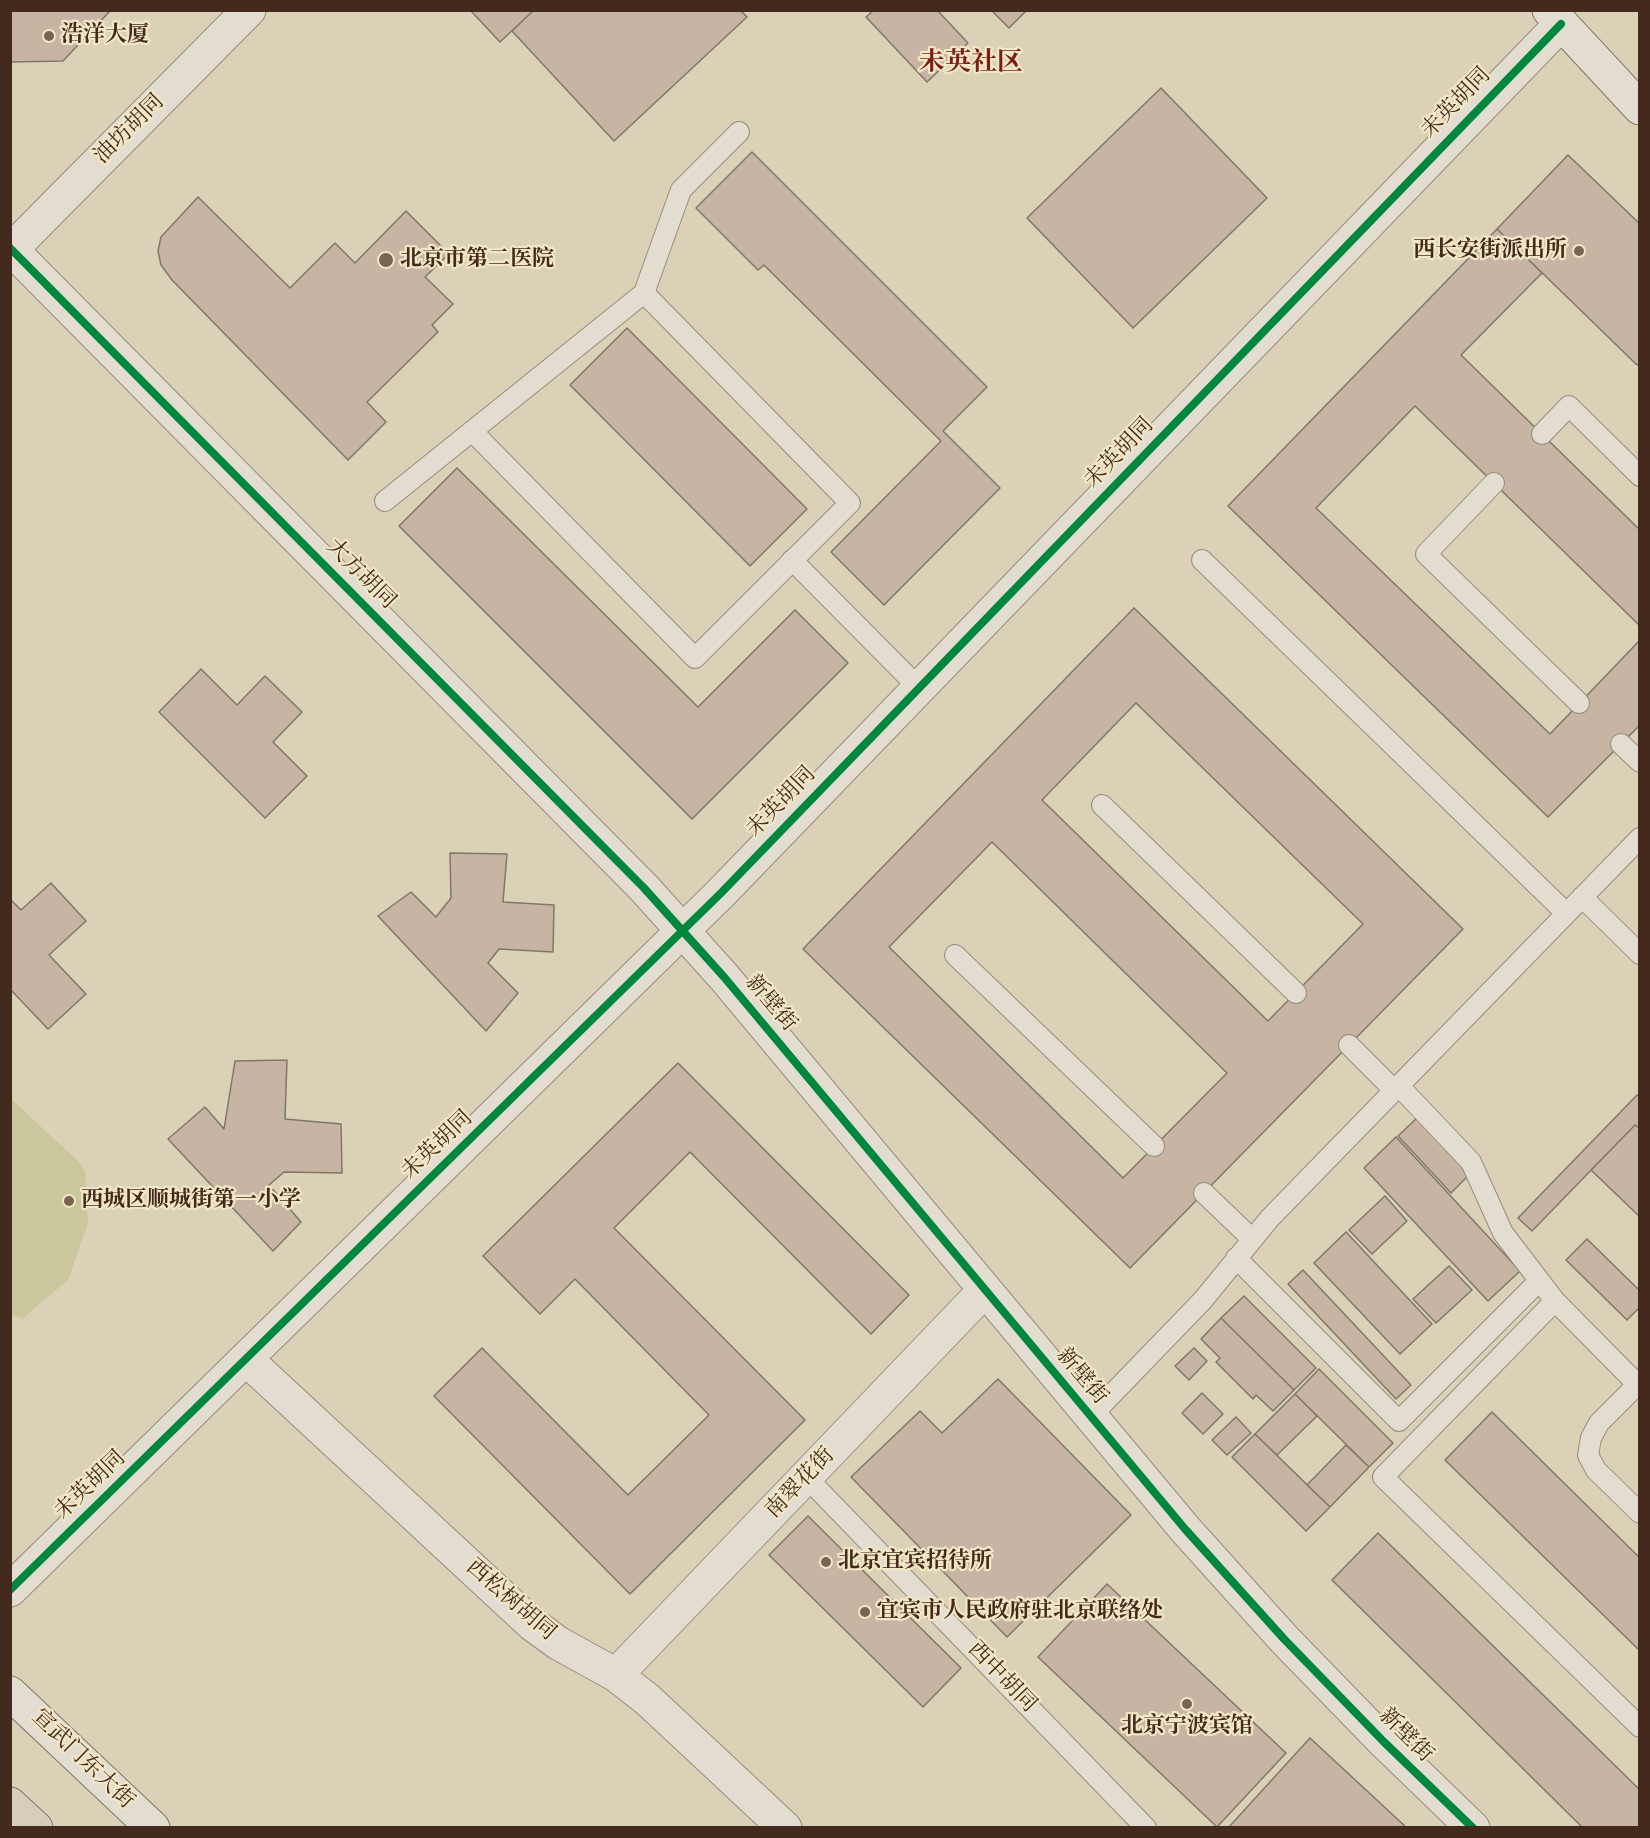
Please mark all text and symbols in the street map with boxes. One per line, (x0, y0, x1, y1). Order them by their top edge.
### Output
place label: 浩洋大厦 (61, 23, 149, 49)
marker: 浩洋大厦 (42, 29, 56, 43)
district label: 未英社区 (919, 49, 1023, 81)
street label: 未英胡同 (1417, 63, 1497, 145)
street label: 油坊胡同 (90, 90, 170, 170)
place label: 西长安街派出所 (1413, 238, 1567, 264)
marker: 西长安街派出所 (1572, 244, 1586, 258)
place label: 北京市第二医院 (400, 247, 554, 273)
marker: 北京市第二医院 (377, 251, 395, 269)
street label: 未英胡同 (1080, 413, 1160, 495)
street label: 大方胡同 (320, 535, 400, 615)
street label: 未英胡同 (742, 762, 822, 844)
street label: 新壁街 (739, 970, 801, 1038)
street label: 未英胡同 (397, 1106, 479, 1186)
place label: 西城区顺城街第一小学 (81, 1188, 301, 1214)
marker: 西城区顺城街第一小学 (62, 1194, 76, 1208)
street label: 新壁街 (1050, 1343, 1112, 1411)
street label: 南翠花街 (761, 1443, 841, 1525)
street label: 未英胡同 (50, 1446, 132, 1526)
place label: 北京宜宾招待所 (838, 1549, 992, 1575)
street label: 西松树胡同 (460, 1555, 560, 1647)
marker: 北京宜宾招待所 (819, 1555, 833, 1569)
place label: 宜宾市人民政府驻北京联络处 (877, 1599, 1163, 1625)
marker: 宜宾市人民政府驻北京联络处 (858, 1605, 872, 1619)
street label: 西中胡同 (961, 1637, 1041, 1719)
marker: 北京宁波宾馆 (1180, 1697, 1194, 1711)
street label: 新壁街 (1372, 1703, 1438, 1769)
street label: 宣武门东大街 (25, 1705, 139, 1815)
place label: 北京宁波宾馆 (1121, 1714, 1253, 1740)

